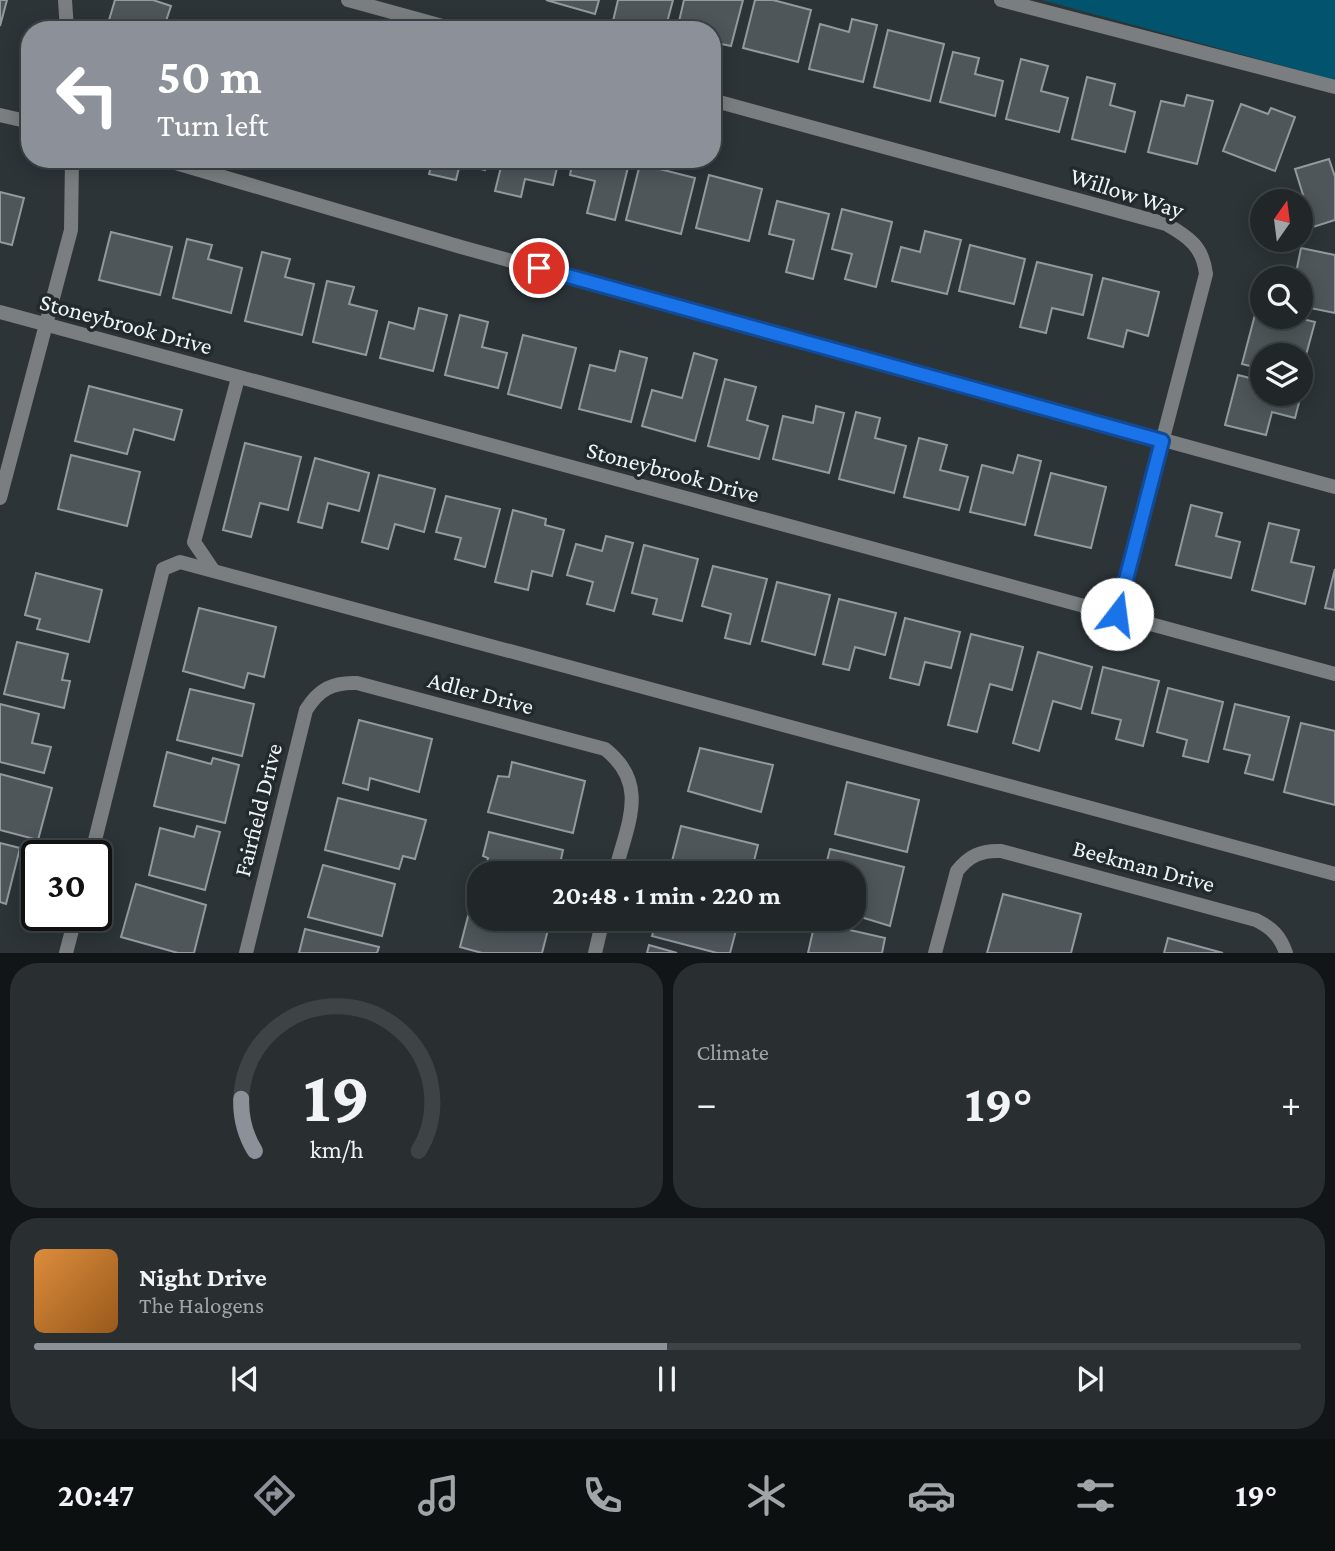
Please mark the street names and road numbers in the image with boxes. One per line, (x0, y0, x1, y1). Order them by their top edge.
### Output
street label: Willow Way (1067, 162, 1188, 224)
street label: Stoneybrook Drive (37, 287, 215, 360)
street label: Stoneybrook Drive (584, 435, 762, 508)
street label: Adler Drive (425, 665, 537, 720)
street label: Fairfield Drive (228, 741, 287, 879)
street label: Beekman Drive (1070, 834, 1218, 897)

